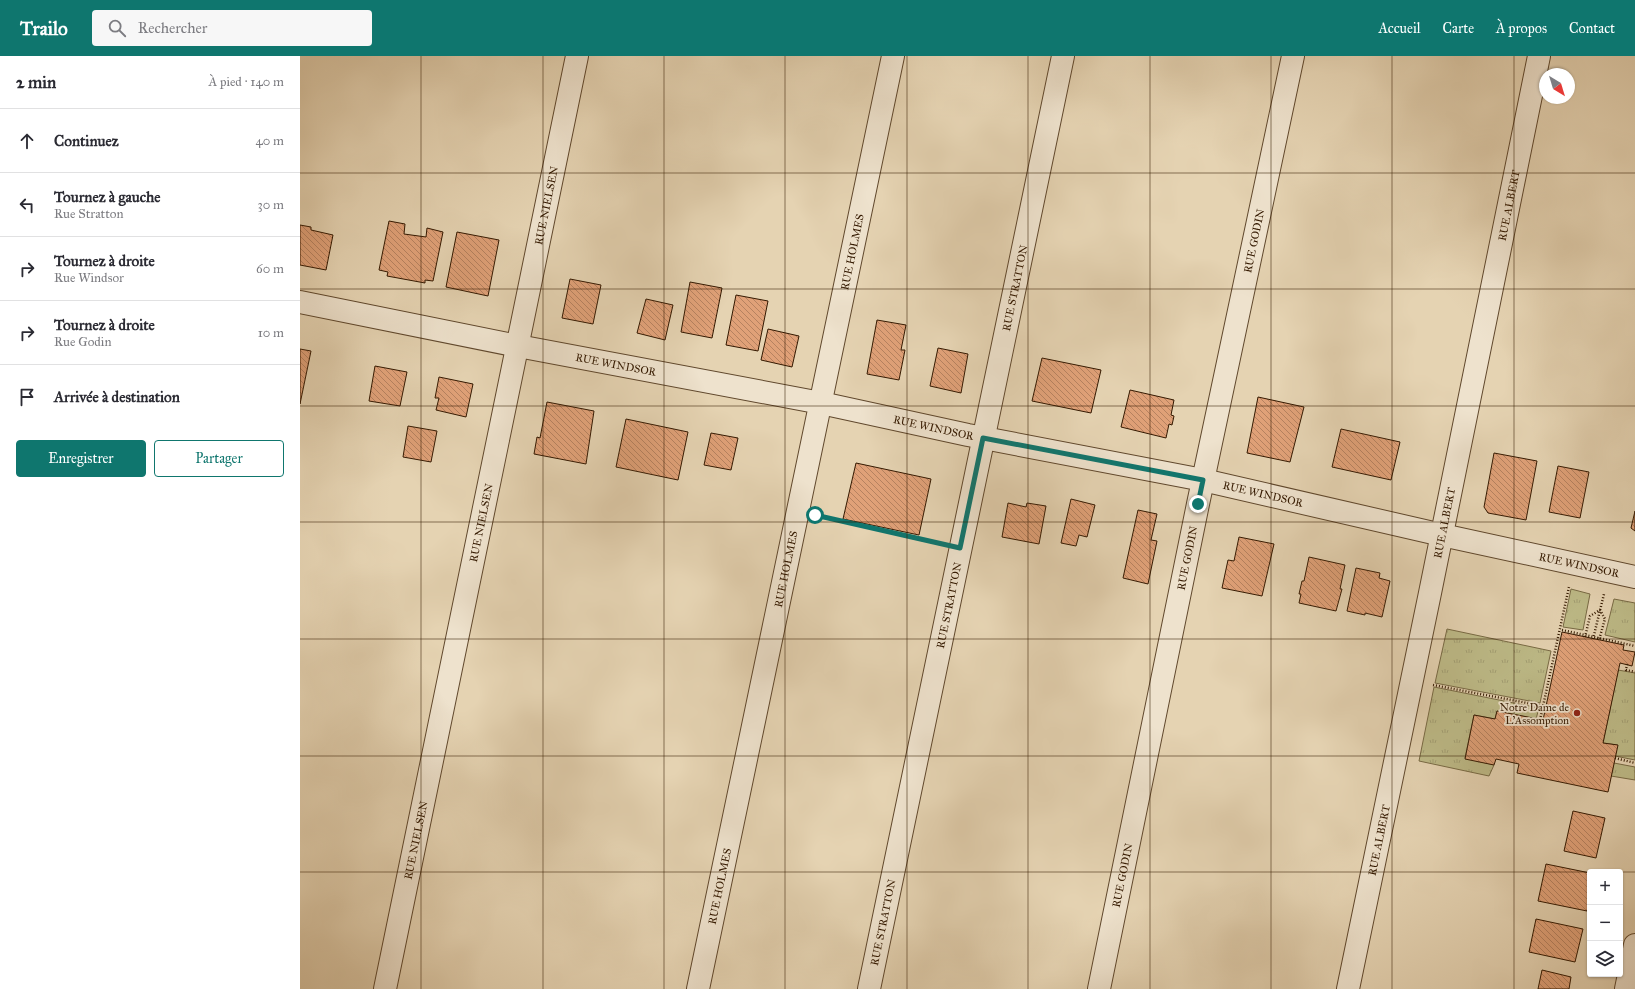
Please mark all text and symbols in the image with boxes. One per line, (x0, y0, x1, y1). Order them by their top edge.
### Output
search box (92, 10, 372, 46)
text: Trailo (20, 17, 68, 40)
icon: search (106, 17, 128, 39)
text: Rechercher (138, 19, 207, 37)
text: Accueil (1378, 20, 1421, 37)
text: Carte (1443, 20, 1474, 37)
text: À propos (1496, 20, 1547, 37)
text: Contact (1569, 20, 1615, 37)
north arrow (1539, 68, 1575, 104)
text: 2 min (16, 72, 56, 93)
text: À pied · 140 m (208, 74, 284, 90)
icon: ahead (16, 130, 38, 152)
text: Continuez (54, 132, 119, 150)
text: 40 m (255, 133, 284, 149)
street label: RUE NIELSEN (532, 165, 561, 246)
street label: RUE ALBERT (1496, 168, 1523, 242)
text: Tournez à gauche (54, 188, 161, 206)
icon: left (16, 194, 38, 216)
text: 30 m (258, 197, 284, 213)
text: Rue Stratton (54, 206, 124, 222)
street label: RUE GODIN (1241, 208, 1267, 274)
street label: RUE HOLMES (838, 213, 867, 291)
street label: RUE STRATTON (1000, 244, 1031, 332)
text: Tournez à droite (54, 252, 155, 270)
icon: right (16, 258, 38, 280)
text: 60 m (256, 261, 284, 277)
text: Rue Windsor (54, 270, 124, 286)
text: Tournez à droite (54, 316, 155, 334)
icon: right (16, 322, 38, 344)
text: 10 m (258, 325, 284, 341)
text: Rue Godin (54, 334, 111, 350)
street label: RUE WINDSOR (574, 351, 657, 379)
icon: arrive (16, 386, 38, 408)
text: Arrivée à destination (54, 388, 180, 406)
street label: RUE WINDSOR (892, 413, 975, 443)
button: Enregistrer (16, 440, 146, 477)
button: Partager (154, 440, 284, 477)
street label: RUE WINDSOR (1222, 479, 1304, 510)
street label: RUE NIELSEN (467, 482, 496, 563)
street label: RUE ALBERT (1431, 486, 1458, 560)
route end (1189, 495, 1207, 513)
route start (806, 506, 824, 524)
street label: RUE GODIN (1175, 525, 1200, 591)
street label: RUE HOLMES (772, 530, 801, 609)
street label: RUE WINDSOR (1538, 550, 1621, 580)
street label: RUE STRATTON (934, 561, 965, 650)
place label: Notre Dame de L'Assomption (1500, 701, 1569, 727)
marker: Notre Dame de L'Assomption (1572, 708, 1582, 718)
street label: RUE NIELSEN (402, 800, 431, 881)
street label: RUE ALBERT (1366, 803, 1393, 877)
street label: RUE GODIN (1110, 842, 1136, 909)
street label: RUE HOLMES (706, 847, 734, 926)
map controls (1587, 869, 1623, 977)
button: + (1587, 869, 1623, 905)
street label: RUE STRATTON (868, 878, 899, 967)
button: − (1587, 905, 1623, 941)
button: layers (1587, 941, 1623, 977)

